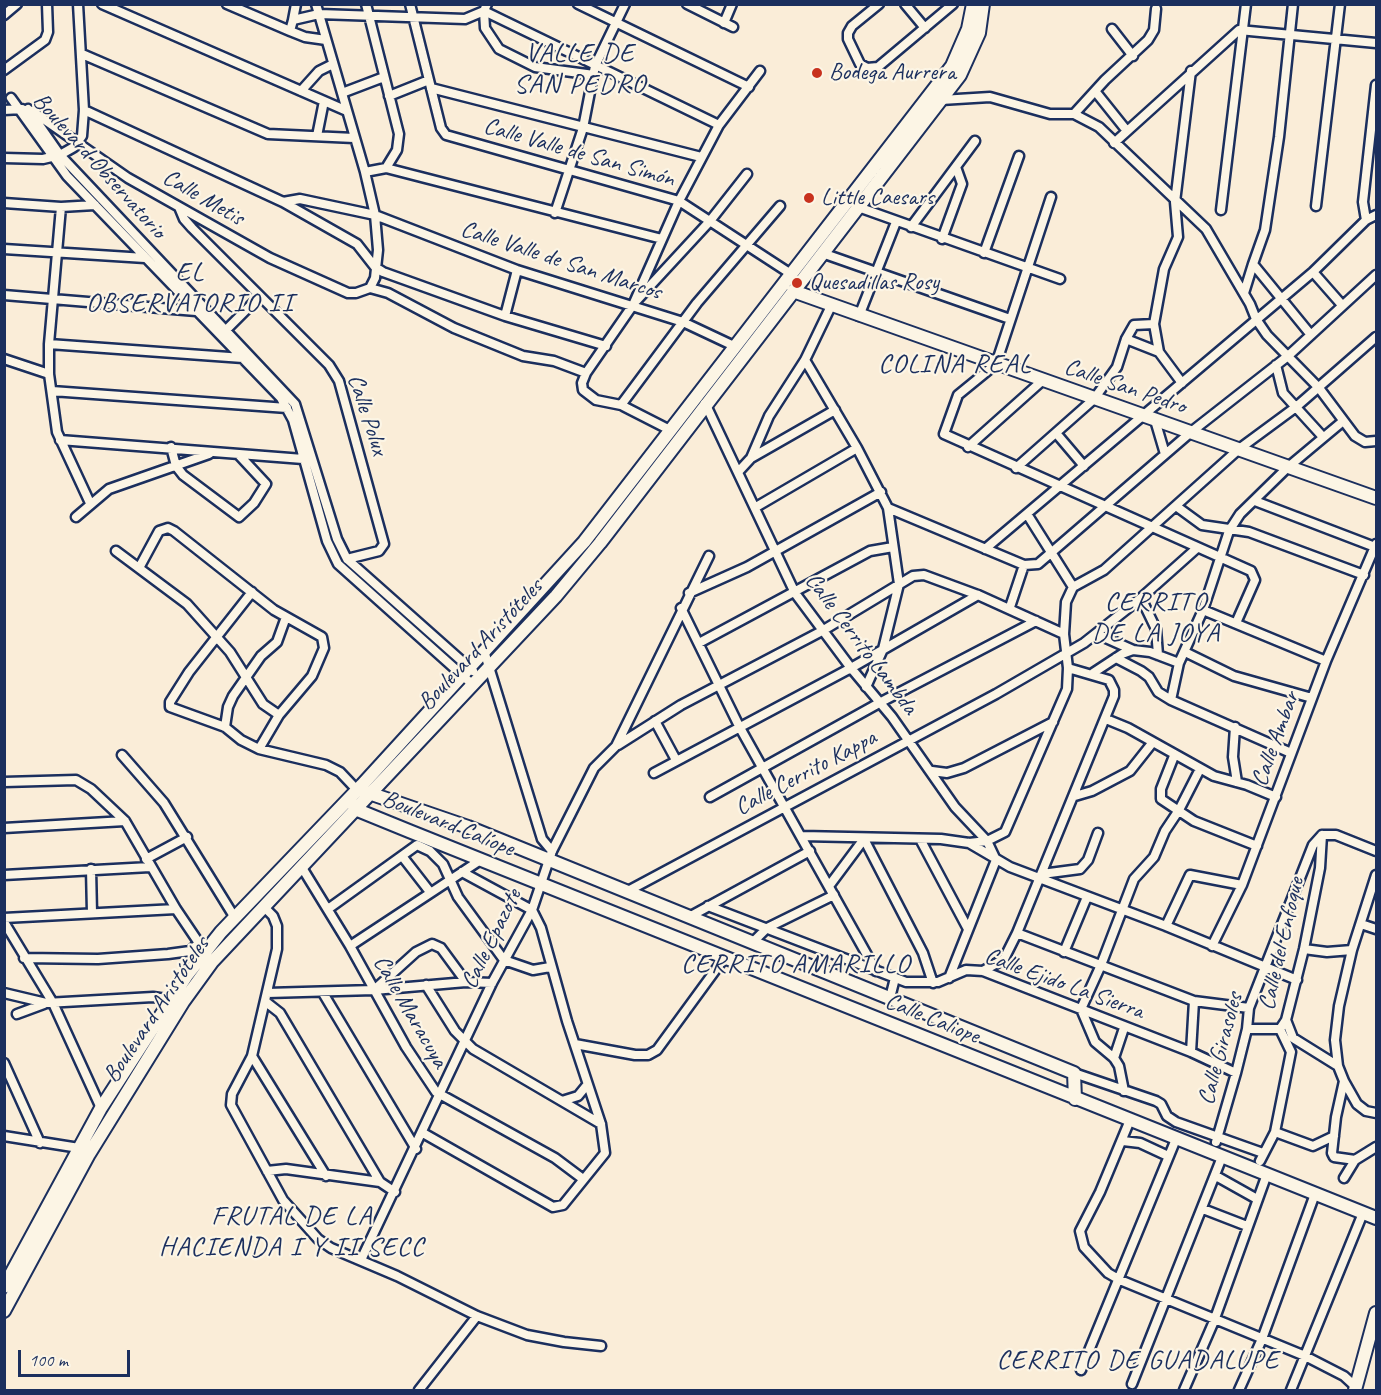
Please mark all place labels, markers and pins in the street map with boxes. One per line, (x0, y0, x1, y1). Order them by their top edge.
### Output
place label: Bodega Aurrera (829, 59, 956, 87)
marker: Bodega Aurrera (810, 66, 824, 80)
place label: Little Caesars (821, 184, 934, 212)
marker: Little Caesars (802, 191, 816, 205)
place label: Quesadillas Rosy (809, 269, 939, 297)
marker: Quesadillas Rosy (790, 276, 804, 290)

